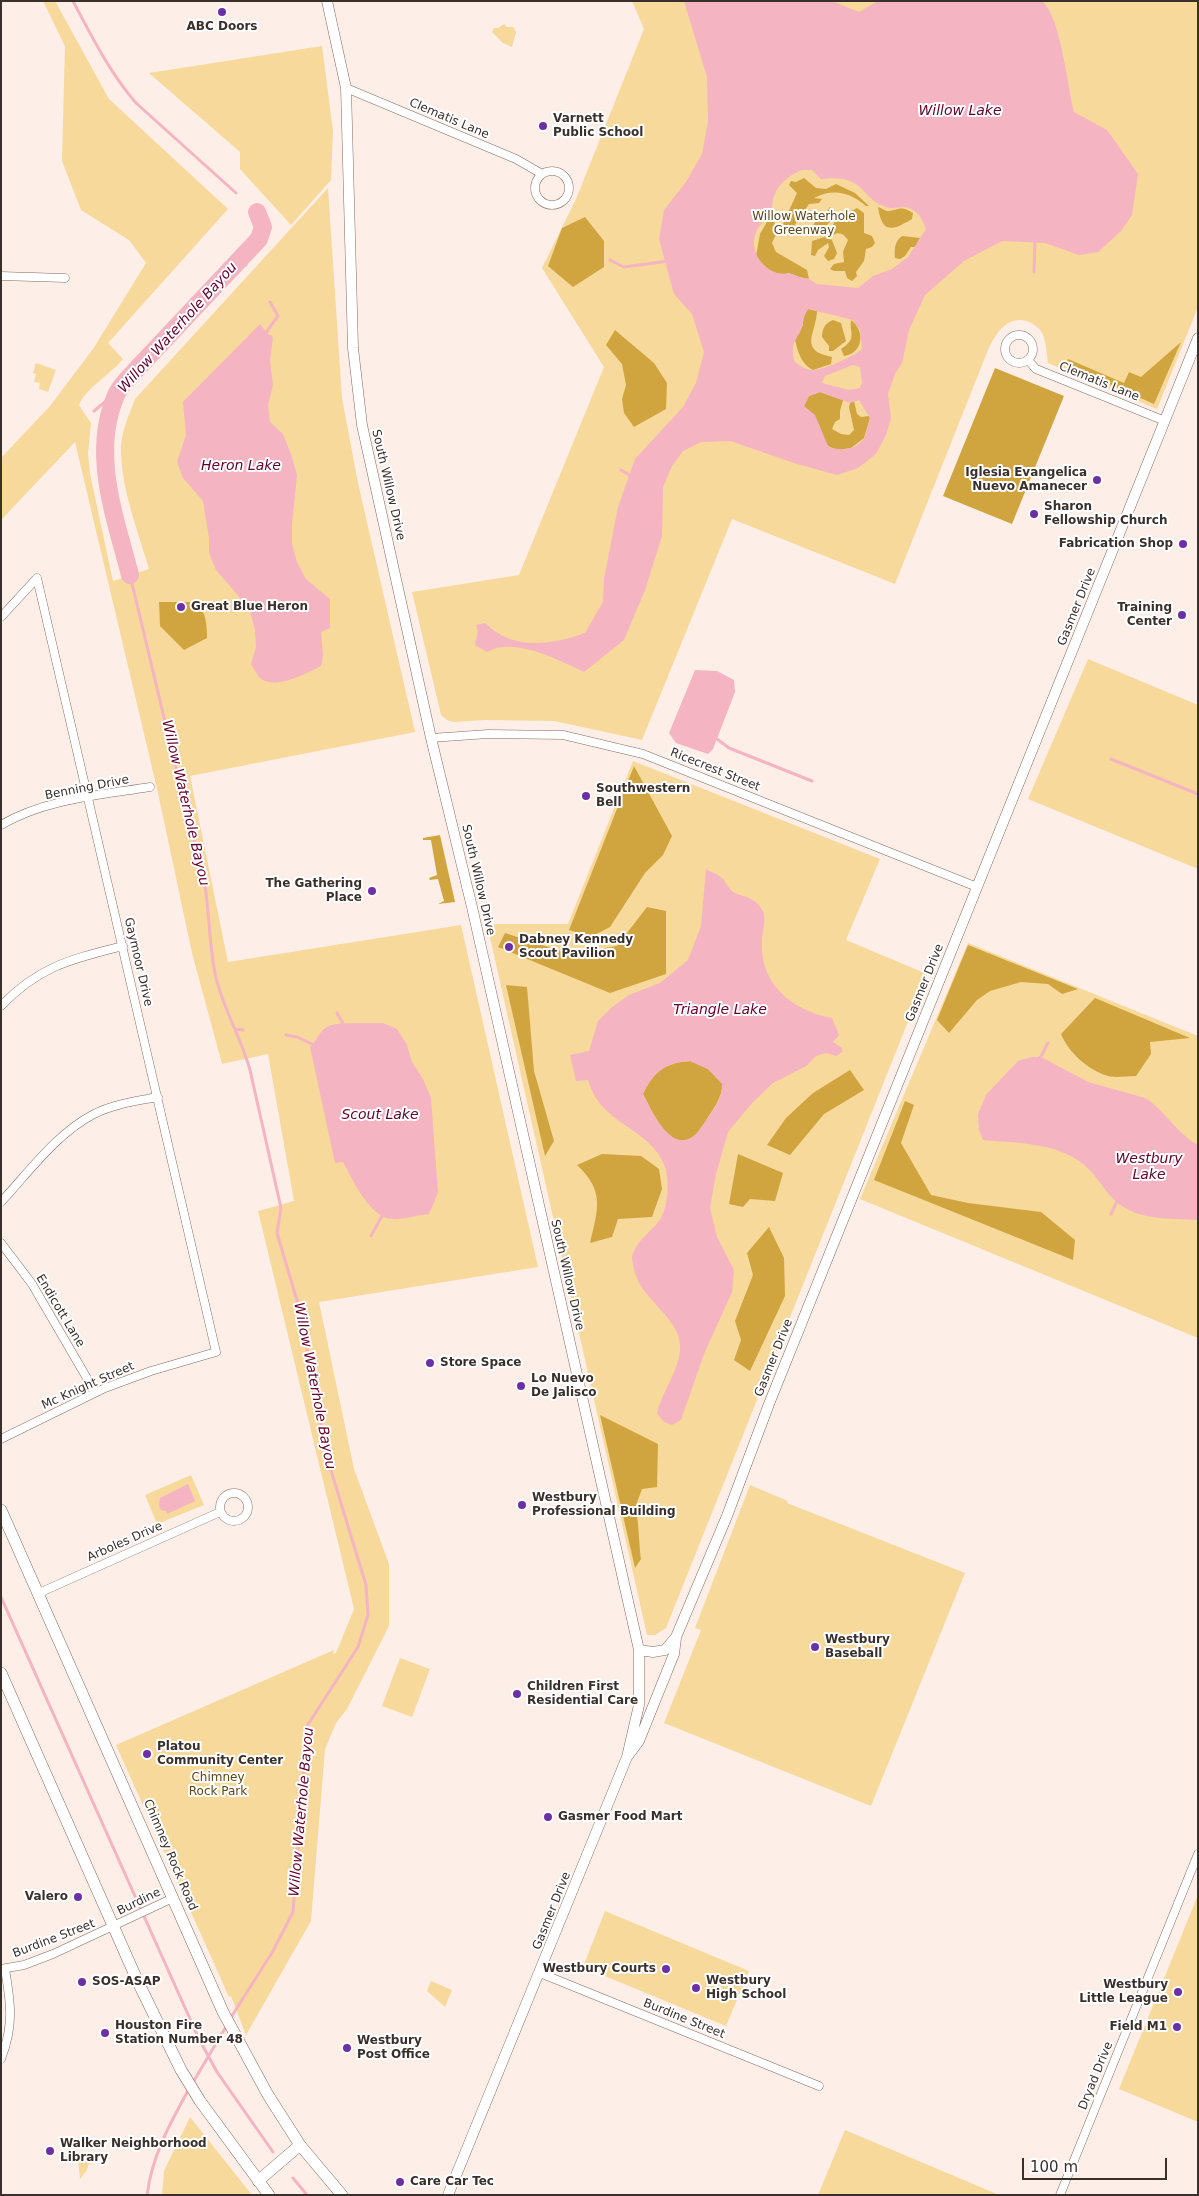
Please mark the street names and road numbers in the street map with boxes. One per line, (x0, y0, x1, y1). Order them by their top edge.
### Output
street label: Clematis Lane (407, 96, 491, 142)
street label: Clematis Lane (1057, 359, 1141, 405)
street label: South Willow Drive (368, 428, 408, 542)
street label: Gasmer Drive (1055, 566, 1099, 648)
street label: Ricecrest Street (668, 745, 762, 795)
street label: Benning Drive (44, 773, 130, 803)
street label: South Willow Drive (458, 823, 498, 937)
street label: Gaymoor Drive (121, 916, 155, 1008)
street label: Gasmer Drive (903, 942, 947, 1024)
street label: South Willow Drive (547, 1218, 587, 1332)
street label: Endicott Lane (33, 1272, 87, 1350)
street label: Gasmer Drive (752, 1317, 796, 1399)
street label: Mc Knight Street (39, 1359, 137, 1413)
street label: Arboles Drive (85, 1519, 165, 1565)
street label: Chimney Rock Road (140, 1797, 200, 1913)
street label: Gasmer Drive (530, 1870, 574, 1952)
street label: Burdine (115, 1885, 163, 1919)
street label: Burdine Street (11, 1917, 97, 1961)
street label: Burdine Street (641, 1996, 727, 2042)
street label: Dryad Drive (1076, 2040, 1116, 2112)

